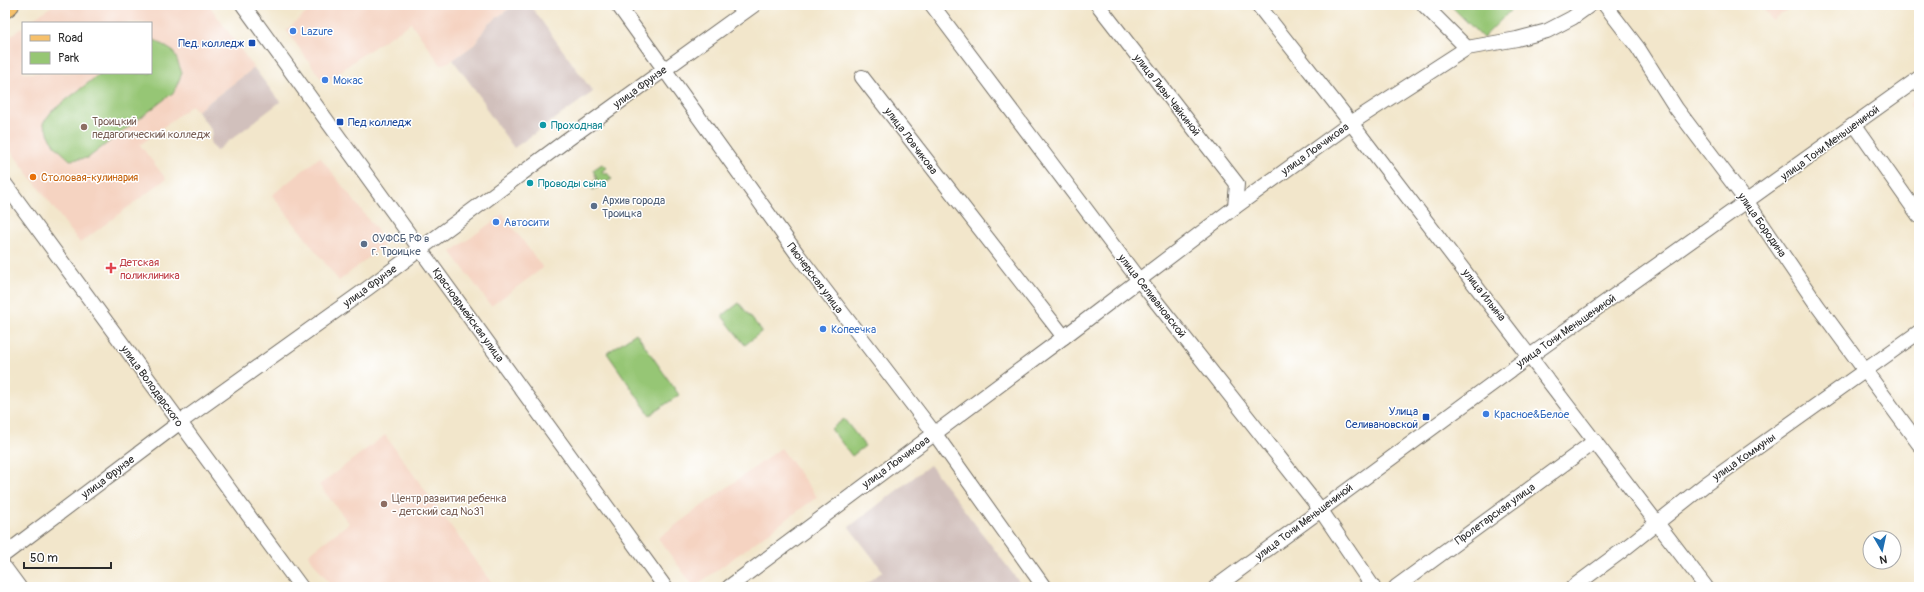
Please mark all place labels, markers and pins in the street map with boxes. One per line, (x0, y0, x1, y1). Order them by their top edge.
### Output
place label: Lazure (301, 25, 333, 38)
marker: Lazure (288, 26, 298, 36)
place label: Пед. колледж (178, 37, 244, 50)
marker: Пед. колледж (247, 38, 257, 48)
place label: Мокас (333, 74, 364, 87)
marker: Мокас (320, 75, 330, 85)
place label: Троицкий педагогический колледж (92, 115, 210, 141)
place label: Пед колледж (348, 116, 411, 129)
marker: Пед колледж (335, 117, 345, 127)
place label: Проходная (551, 119, 602, 132)
marker: Проходная (538, 120, 548, 130)
marker: Троицкий педагогический колледж (79, 122, 89, 132)
place label: Столовая-кулинария (41, 171, 138, 184)
marker: Столовая-кулинария (28, 172, 38, 182)
place label: Проводы сына (538, 177, 606, 190)
marker: Проводы сына (525, 178, 535, 188)
place label: Архив города Троицка (602, 194, 665, 220)
marker: Архив города Троицка (589, 201, 599, 211)
place label: Автосити (504, 216, 549, 229)
marker: Автосити (491, 217, 501, 227)
place label: ОУФСБ РФ в г. Троицке (372, 232, 429, 258)
marker: ОУФСБ РФ в г. Троицке (359, 239, 369, 249)
place label: Детская поликлиника (119, 256, 180, 282)
marker: Детская поликлиника (105, 262, 117, 274)
place label: Копеечка (831, 323, 876, 336)
marker: Копеечка (818, 324, 828, 334)
place label: Улица Селивановской (1345, 405, 1418, 431)
place label: Красное&Белое (1494, 408, 1570, 421)
marker: Красное&Белое (1481, 409, 1491, 419)
marker: Улица Селивановской (1421, 412, 1431, 422)
place label: Центр развития ребенка - детский сад №31 (392, 492, 506, 518)
marker: Центр развития ребенка - детский сад №31 (379, 499, 389, 509)

